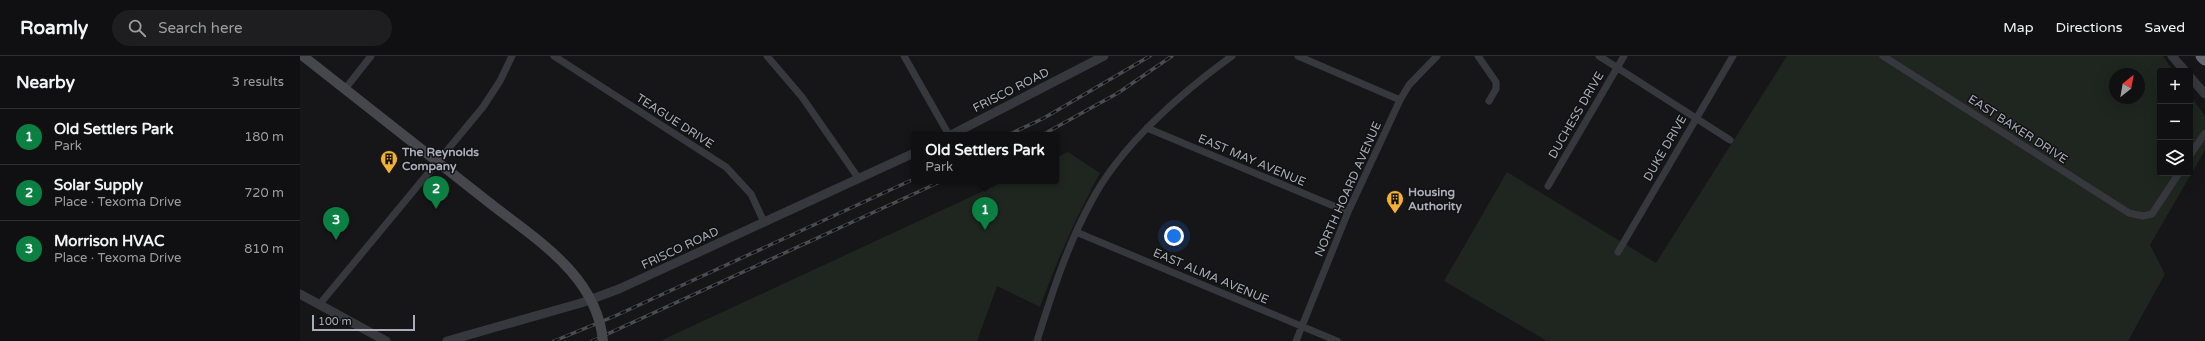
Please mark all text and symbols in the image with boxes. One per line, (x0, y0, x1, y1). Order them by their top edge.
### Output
search box (112, 10, 392, 46)
text: Roamly (20, 17, 88, 39)
icon: search (126, 17, 148, 39)
text: Search here (158, 19, 243, 37)
text: Map (2003, 19, 2034, 36)
text: Directions (2056, 19, 2123, 36)
text: Saved (2145, 19, 2185, 36)
street label: FRISCO ROAD (971, 65, 1051, 115)
north arrow (2109, 68, 2145, 104)
map controls (2157, 68, 2193, 176)
button: + (2157, 68, 2193, 104)
street label: DUCHESS DRIVE (1545, 69, 1607, 161)
text: Nearby (16, 72, 75, 93)
text: 3 results (232, 74, 284, 90)
street label: TEAGUE DRIVE (634, 91, 717, 151)
street label: EAST BAKER DRIVE (1966, 92, 2071, 167)
button: − (2157, 104, 2193, 140)
street label: DUKE DRIVE (1640, 112, 1690, 183)
street label: NORTH HOARD AVENUE (1312, 119, 1384, 259)
text: Old Settlers Park (54, 120, 173, 138)
text: 1 (25, 129, 33, 145)
text: 180 m (244, 129, 284, 145)
street label: EAST MAY AVENUE (1196, 131, 1308, 189)
popup (911, 132, 1059, 184)
text: Park (54, 138, 82, 154)
button: layers (2157, 140, 2193, 176)
text: Old Settlers Park (925, 141, 1045, 159)
place label: The Reynolds Company (401, 145, 479, 174)
building icon: The Reynolds Company (379, 149, 399, 174)
text: Park (925, 159, 953, 175)
text: Solar Supply (54, 176, 143, 194)
pin: 2 (423, 176, 449, 209)
text: 2 (25, 185, 33, 201)
text: 720 m (244, 185, 284, 201)
place label: Housing Authority (1408, 185, 1462, 214)
building icon: Housing Authority (1385, 189, 1405, 214)
text: Place · Texoma Drive (54, 194, 181, 210)
pin: 1 (972, 197, 998, 230)
pin: 3 (323, 207, 349, 240)
street label: FRISCO ROAD (639, 224, 721, 272)
your location (1164, 226, 1184, 246)
text: Morrison HVAC (54, 232, 164, 250)
text: 3 (25, 241, 33, 257)
text: 810 m (244, 241, 284, 257)
street label: EAST ALMA AVENUE (1151, 245, 1271, 307)
text: Place · Texoma Drive (54, 250, 181, 266)
scale bar (312, 313, 415, 332)
text: 100 m (318, 315, 352, 328)

